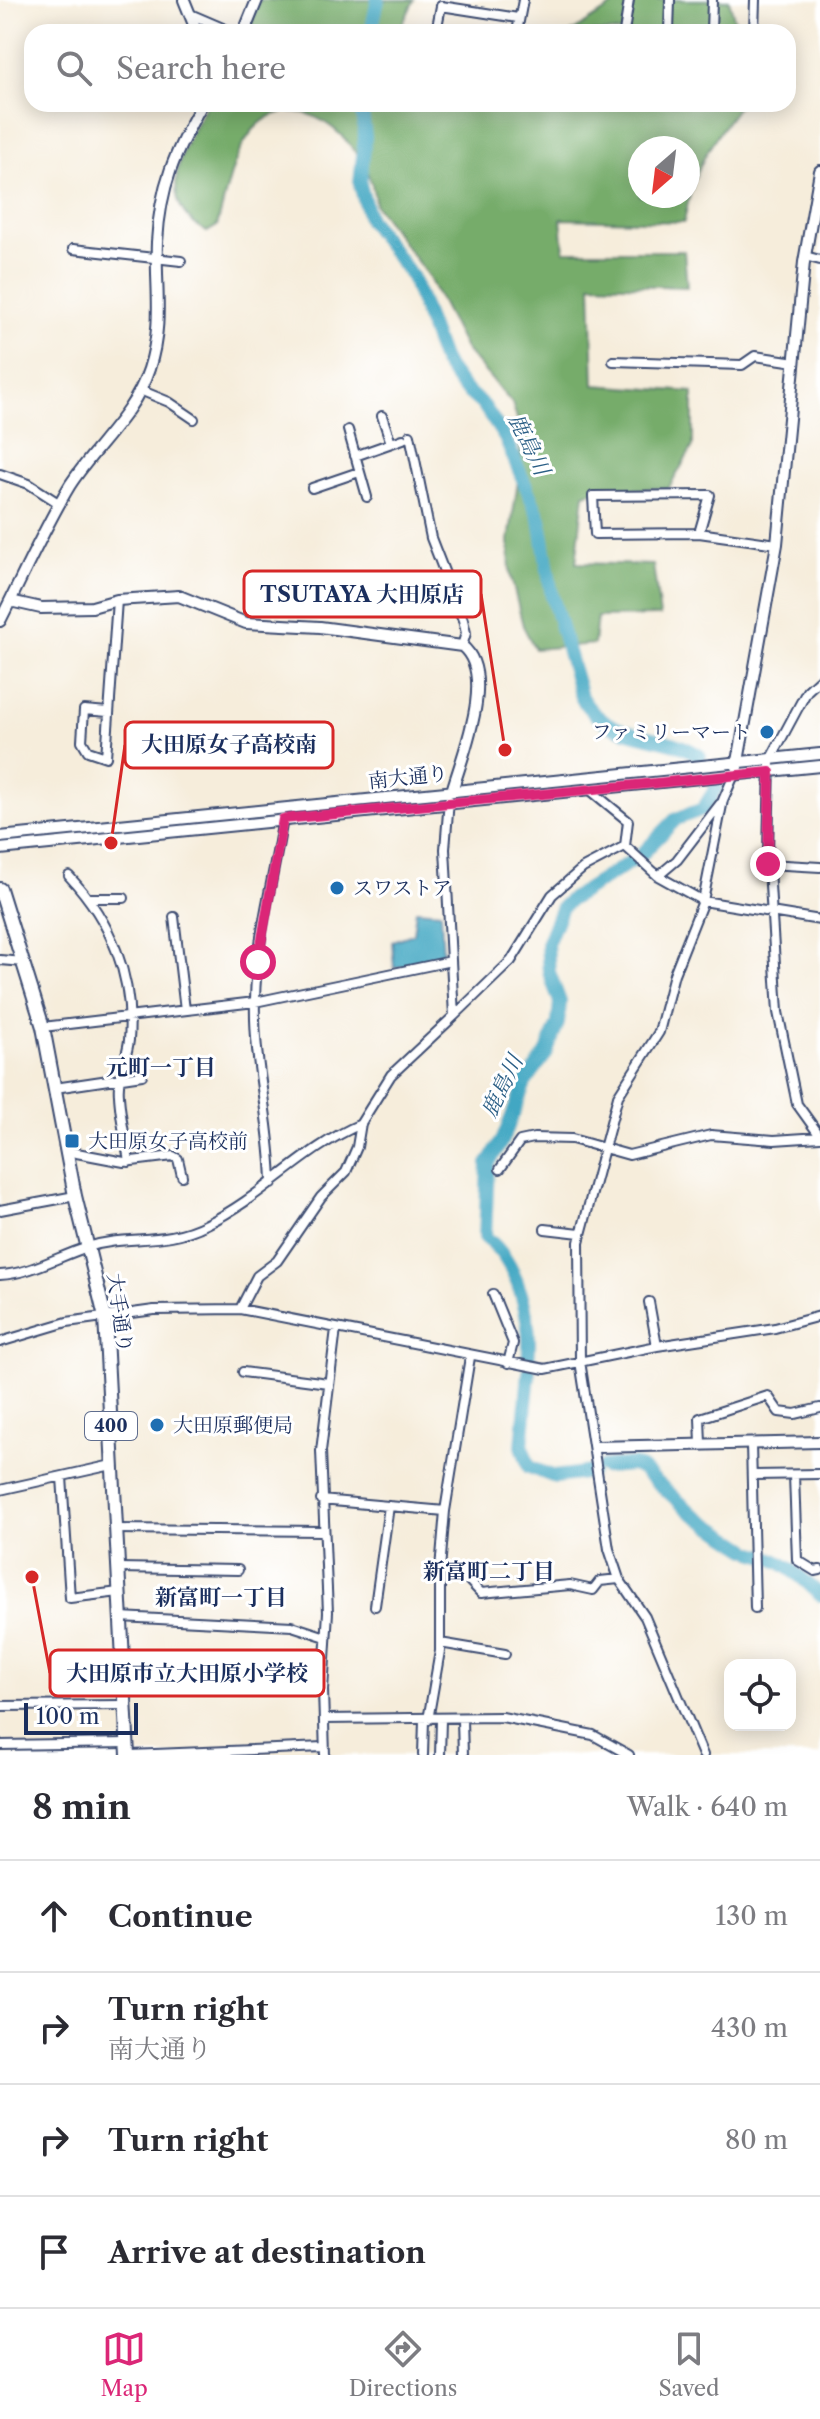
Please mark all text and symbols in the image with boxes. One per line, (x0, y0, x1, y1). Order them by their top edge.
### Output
search box (24, 24, 796, 112)
icon: search (52, 46, 96, 90)
text: Search here (116, 50, 286, 87)
north arrow (628, 136, 700, 208)
water label: 鹿島川 (502, 408, 556, 481)
callout: TSUTAYA 大田原店 (244, 571, 481, 617)
text: TSUTAYA 大田原店 (260, 581, 464, 608)
place label: ファミリーマート (591, 720, 751, 744)
callout: 大田原女子高校南 (125, 722, 333, 768)
marker: ファミリーマート (758, 723, 776, 741)
text: 大田原女子高校南 (141, 731, 317, 758)
street label: 南大通り (367, 761, 449, 793)
route end (750, 846, 786, 882)
place label: スワストア (353, 876, 452, 900)
marker: スワストア (328, 879, 346, 897)
route start (240, 944, 276, 980)
water label: 鹿島川 (475, 1049, 529, 1122)
district label: 元町一丁目 (106, 1054, 216, 1081)
place label: 大田原女子高校前 (88, 1129, 248, 1153)
marker: 大田原女子高校前 (63, 1132, 81, 1150)
street label: 大手通り (103, 1272, 137, 1354)
road number: 400 (85, 1412, 137, 1440)
place label: 大田原郵便局 (173, 1413, 293, 1437)
marker: 大田原郵便局 (148, 1416, 166, 1434)
district label: 新富町二丁目 (423, 1558, 555, 1585)
district label: 新富町一丁目 (155, 1584, 287, 1611)
callout: 大田原市立大田原小学校 (50, 1650, 324, 1696)
map controls (724, 1659, 796, 1731)
button: locate (724, 1659, 796, 1731)
text: 大田原市立大田原小学校 (66, 1660, 308, 1687)
scale bar (24, 1699, 138, 1735)
text: 100 m (36, 1703, 99, 1730)
text: 8 min (32, 1786, 131, 1828)
text: Walk · 640 m (627, 1791, 788, 1823)
icon: ahead (32, 1894, 76, 1938)
text: Continue (108, 1898, 253, 1935)
text: 130 m (715, 1900, 788, 1932)
text: Turn right (108, 1991, 268, 2028)
icon: right (32, 2006, 76, 2050)
text: 430 m (711, 2012, 788, 2044)
text: 南大通り (108, 2033, 212, 2065)
icon: right (32, 2118, 76, 2162)
text: Turn right (108, 2122, 268, 2159)
text: 80 m (725, 2124, 788, 2156)
icon: arrive (32, 2230, 76, 2274)
text: Arrive at destination (108, 2234, 426, 2271)
tab: Map (100, 2327, 148, 2402)
tab: Directions (349, 2327, 457, 2402)
tab: Saved (658, 2327, 719, 2402)

